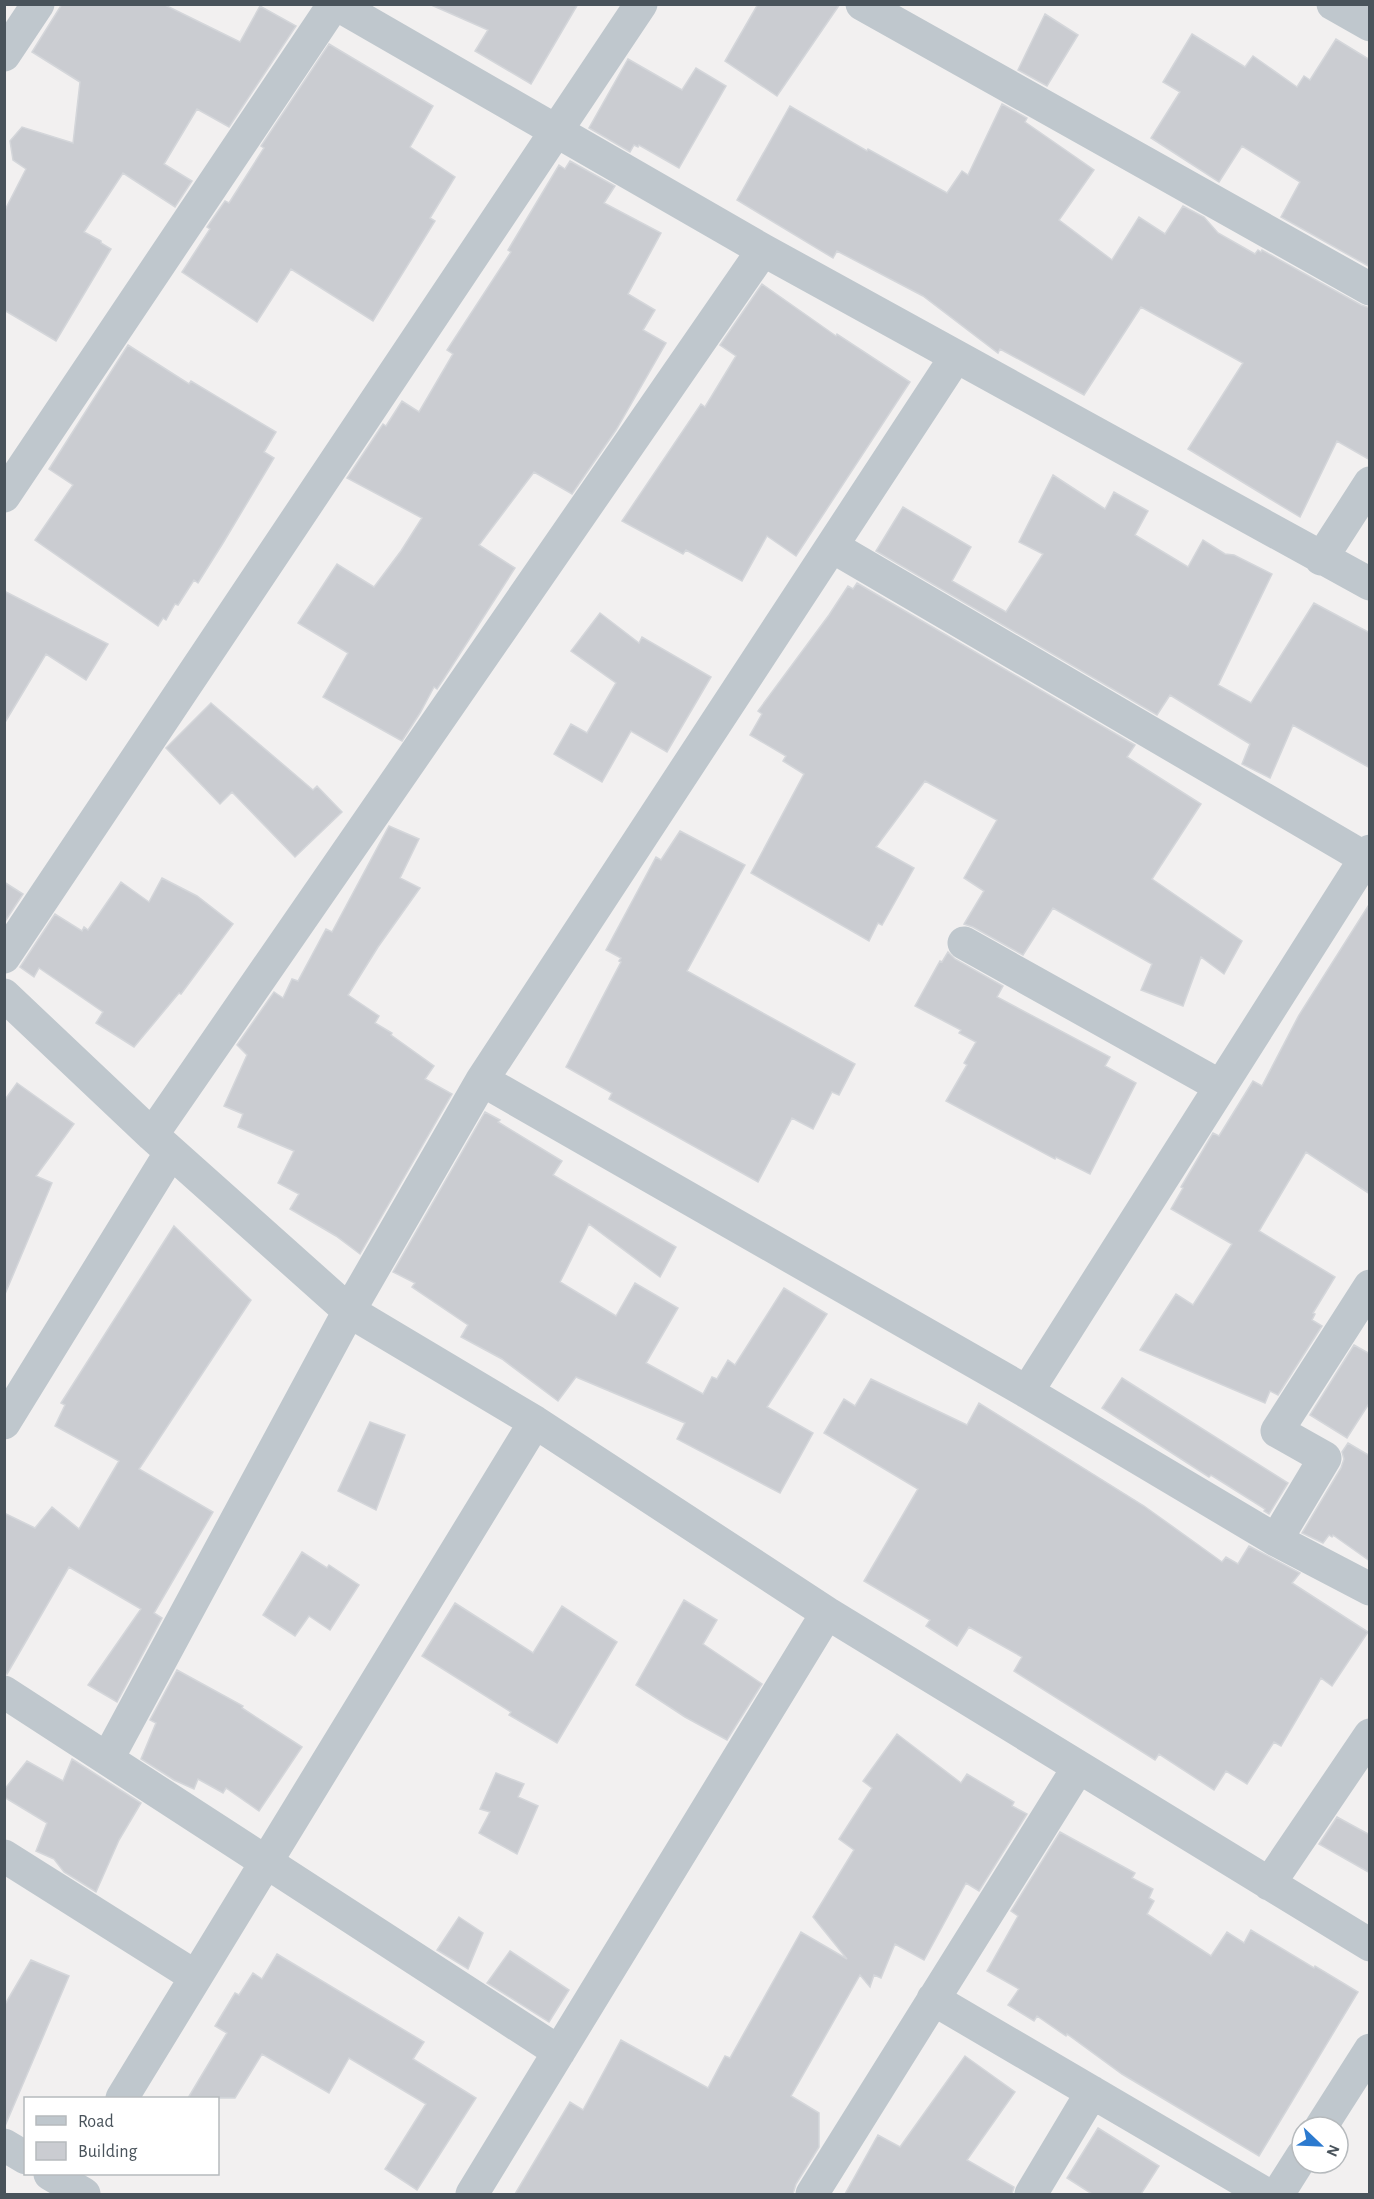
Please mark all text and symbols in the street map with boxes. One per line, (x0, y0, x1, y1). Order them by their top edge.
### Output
legend (24, 2097, 219, 2175)
text: Road (78, 2113, 114, 2131)
north arrow (1290, 2115, 1350, 2175)
text: N (1323, 2142, 1342, 2159)
text: Building (78, 2143, 138, 2161)

